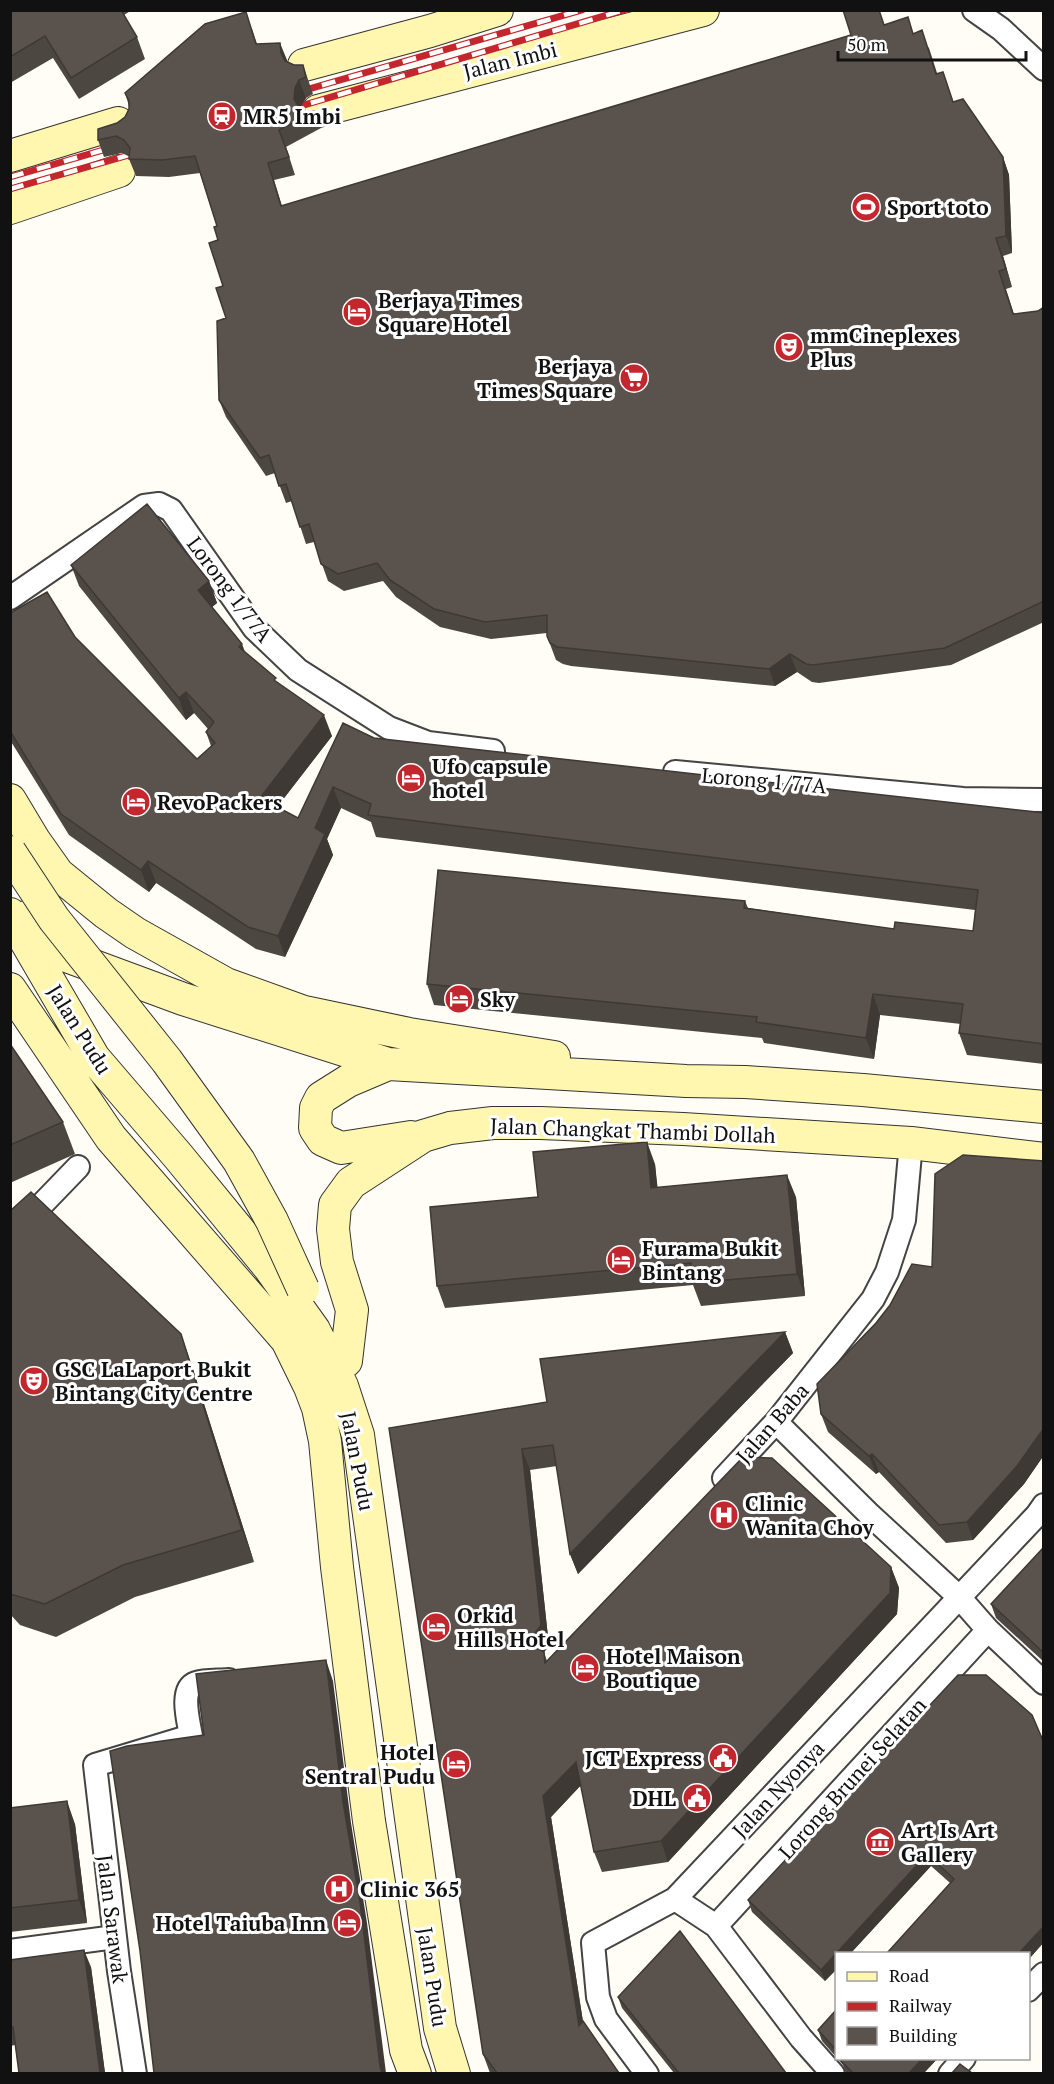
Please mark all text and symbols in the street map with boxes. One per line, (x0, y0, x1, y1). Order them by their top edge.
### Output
scale bar (838, 24, 1026, 62)
text: 50 m (847, 32, 887, 56)
street label: Jalan Imbi (460, 35, 560, 85)
station icon: MR5 Imbi (206, 100, 238, 132)
place label: MR5 Imbi (243, 102, 341, 130)
sports icon: Sport toto (850, 191, 882, 223)
place label: Sport toto (887, 193, 989, 221)
place label: Berjaya Times Square Hotel (378, 286, 520, 338)
hotel icon: Berjaya Times Square Hotel (341, 296, 373, 328)
place label: mmCineplexes Plus (810, 321, 957, 373)
theatre icon: mmCineplexes Plus (773, 331, 805, 363)
place label: Berjaya Times Square (477, 352, 613, 404)
supermarket icon: Berjaya Times Square (618, 362, 650, 394)
street label: Lorong 1/77A (181, 531, 279, 648)
place label: Ufo capsule hotel (432, 752, 548, 804)
street label: Lorong 1/77A (700, 761, 828, 799)
hotel icon: Ufo capsule hotel (395, 762, 427, 794)
hotel icon: RevoPackers (120, 786, 152, 818)
place label: RevoPackers (157, 788, 282, 816)
street label: Jalan Pudu (41, 979, 119, 1079)
hotel icon: Sky (443, 983, 475, 1015)
place label: Sky (480, 985, 516, 1013)
street label: Jalan Changkat Thambi Dollah (490, 1111, 776, 1149)
place label: Furama Bukit Bintang (642, 1234, 780, 1286)
hotel icon: Furama Bukit Bintang (605, 1244, 637, 1276)
place label: GSC LaLaport Bukit Bintang City Centre (55, 1355, 253, 1407)
theatre icon: GSC LaLaport Bukit Bintang City Centre (18, 1365, 50, 1397)
street label: Jalan Baba (729, 1377, 815, 1469)
street label: Jalan Pudu (335, 1409, 381, 1513)
place label: Clinic Wanita Choy (745, 1489, 874, 1541)
hospital icon: Clinic Wanita Choy (708, 1499, 740, 1531)
place label: Orkid Hills Hotel (457, 1601, 564, 1653)
hotel icon: Orkid Hills Hotel (420, 1611, 452, 1643)
place label: Hotel Maison Boutique (606, 1642, 741, 1694)
hotel icon: Hotel Maison Boutique (569, 1652, 601, 1684)
street label: Lorong Brunei Selatan (772, 1691, 933, 1865)
street label: Jalan Nyonya (726, 1734, 831, 1844)
place label: Hotel Sentral Pudu (305, 1738, 435, 1790)
public building icon: JCT Express (707, 1742, 739, 1774)
place label: JCT Express (585, 1744, 702, 1772)
hotel icon: Hotel Sentral Pudu (440, 1748, 472, 1780)
public building icon: DHL (681, 1782, 713, 1814)
place label: DHL (632, 1784, 676, 1812)
place label: Art Is Art Gallery (901, 1816, 996, 1868)
museum icon: Art Is Art Gallery (864, 1826, 896, 1858)
street label: Jalan Sarawak (91, 1853, 135, 1985)
hospital icon: Clinic 365 (323, 1873, 355, 1905)
place label: Clinic 365 (360, 1875, 460, 1903)
hotel icon: Hotel Taiuba Inn (331, 1907, 363, 1939)
place label: Hotel Taiuba Inn (156, 1909, 326, 1937)
street label: Jalan Pudu (411, 1925, 455, 2029)
legend (835, 1952, 1030, 2060)
text: Road (889, 1963, 929, 1987)
text: Railway (889, 1993, 953, 2017)
text: Building (889, 2023, 957, 2047)

